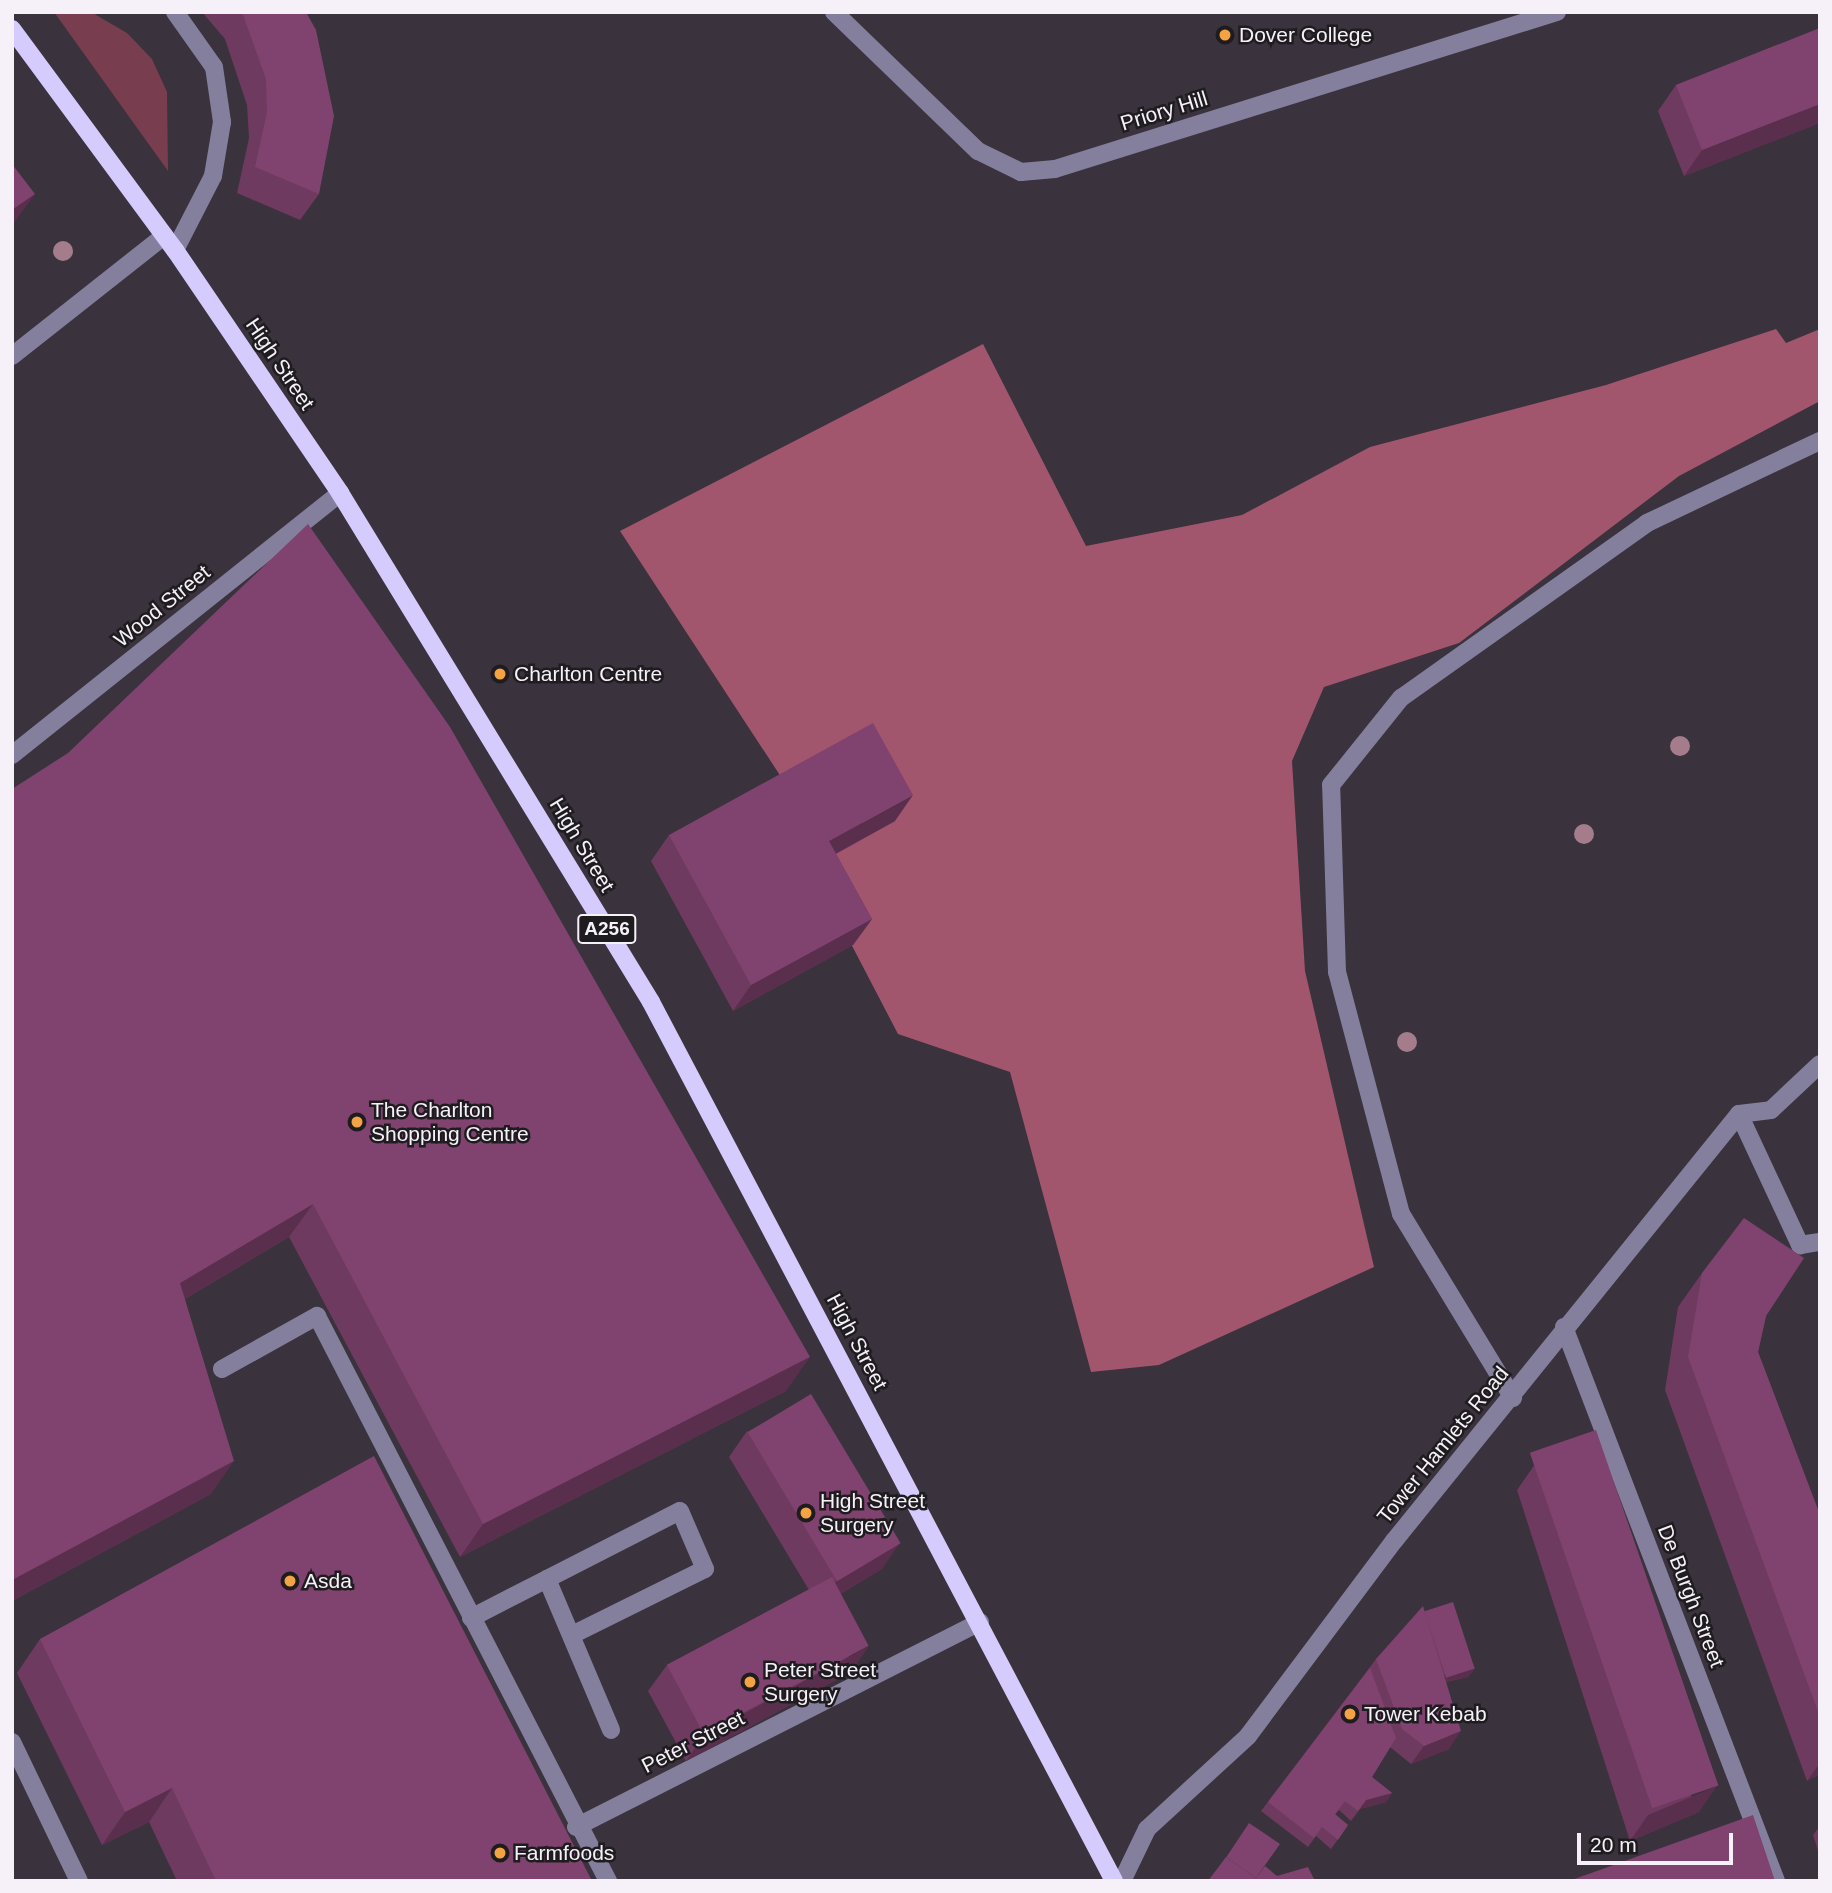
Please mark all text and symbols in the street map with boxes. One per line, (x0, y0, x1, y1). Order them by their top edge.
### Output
place label: Dover College (1239, 22, 1372, 48)
marker: Dover College (1217, 27, 1233, 43)
street label: Priory Hill (1117, 86, 1211, 136)
street label: High Street (240, 313, 320, 415)
street label: Wood Street (109, 560, 215, 652)
place label: Charlton Centre (514, 661, 662, 687)
marker: Charlton Centre (492, 666, 508, 682)
street label: High Street (544, 793, 620, 897)
road number: A256 (577, 914, 637, 945)
place label: The Charlton Shopping Centre (371, 1097, 529, 1147)
marker: The Charlton Shopping Centre (349, 1114, 365, 1130)
street label: High Street (821, 1290, 893, 1394)
street label: Tower Hamlets Road (1372, 1361, 1514, 1529)
place label: High Street Surgery (820, 1488, 925, 1538)
marker: High Street Surgery (798, 1505, 814, 1521)
street label: De Burgh Street (1652, 1521, 1730, 1671)
place label: Asda (304, 1568, 352, 1594)
marker: Asda (282, 1573, 298, 1589)
place label: Peter Street Surgery (764, 1657, 876, 1707)
marker: Peter Street Surgery (742, 1674, 758, 1690)
place label: Tower Kebab (1364, 1701, 1487, 1727)
street label: Peter Street (637, 1705, 749, 1779)
marker: Tower Kebab (1342, 1706, 1358, 1722)
scale bar (1580, 1820, 1736, 1864)
text: 20 m (1590, 1833, 1637, 1856)
place label: Farmfoods (514, 1840, 614, 1866)
marker: Farmfoods (492, 1845, 508, 1861)

